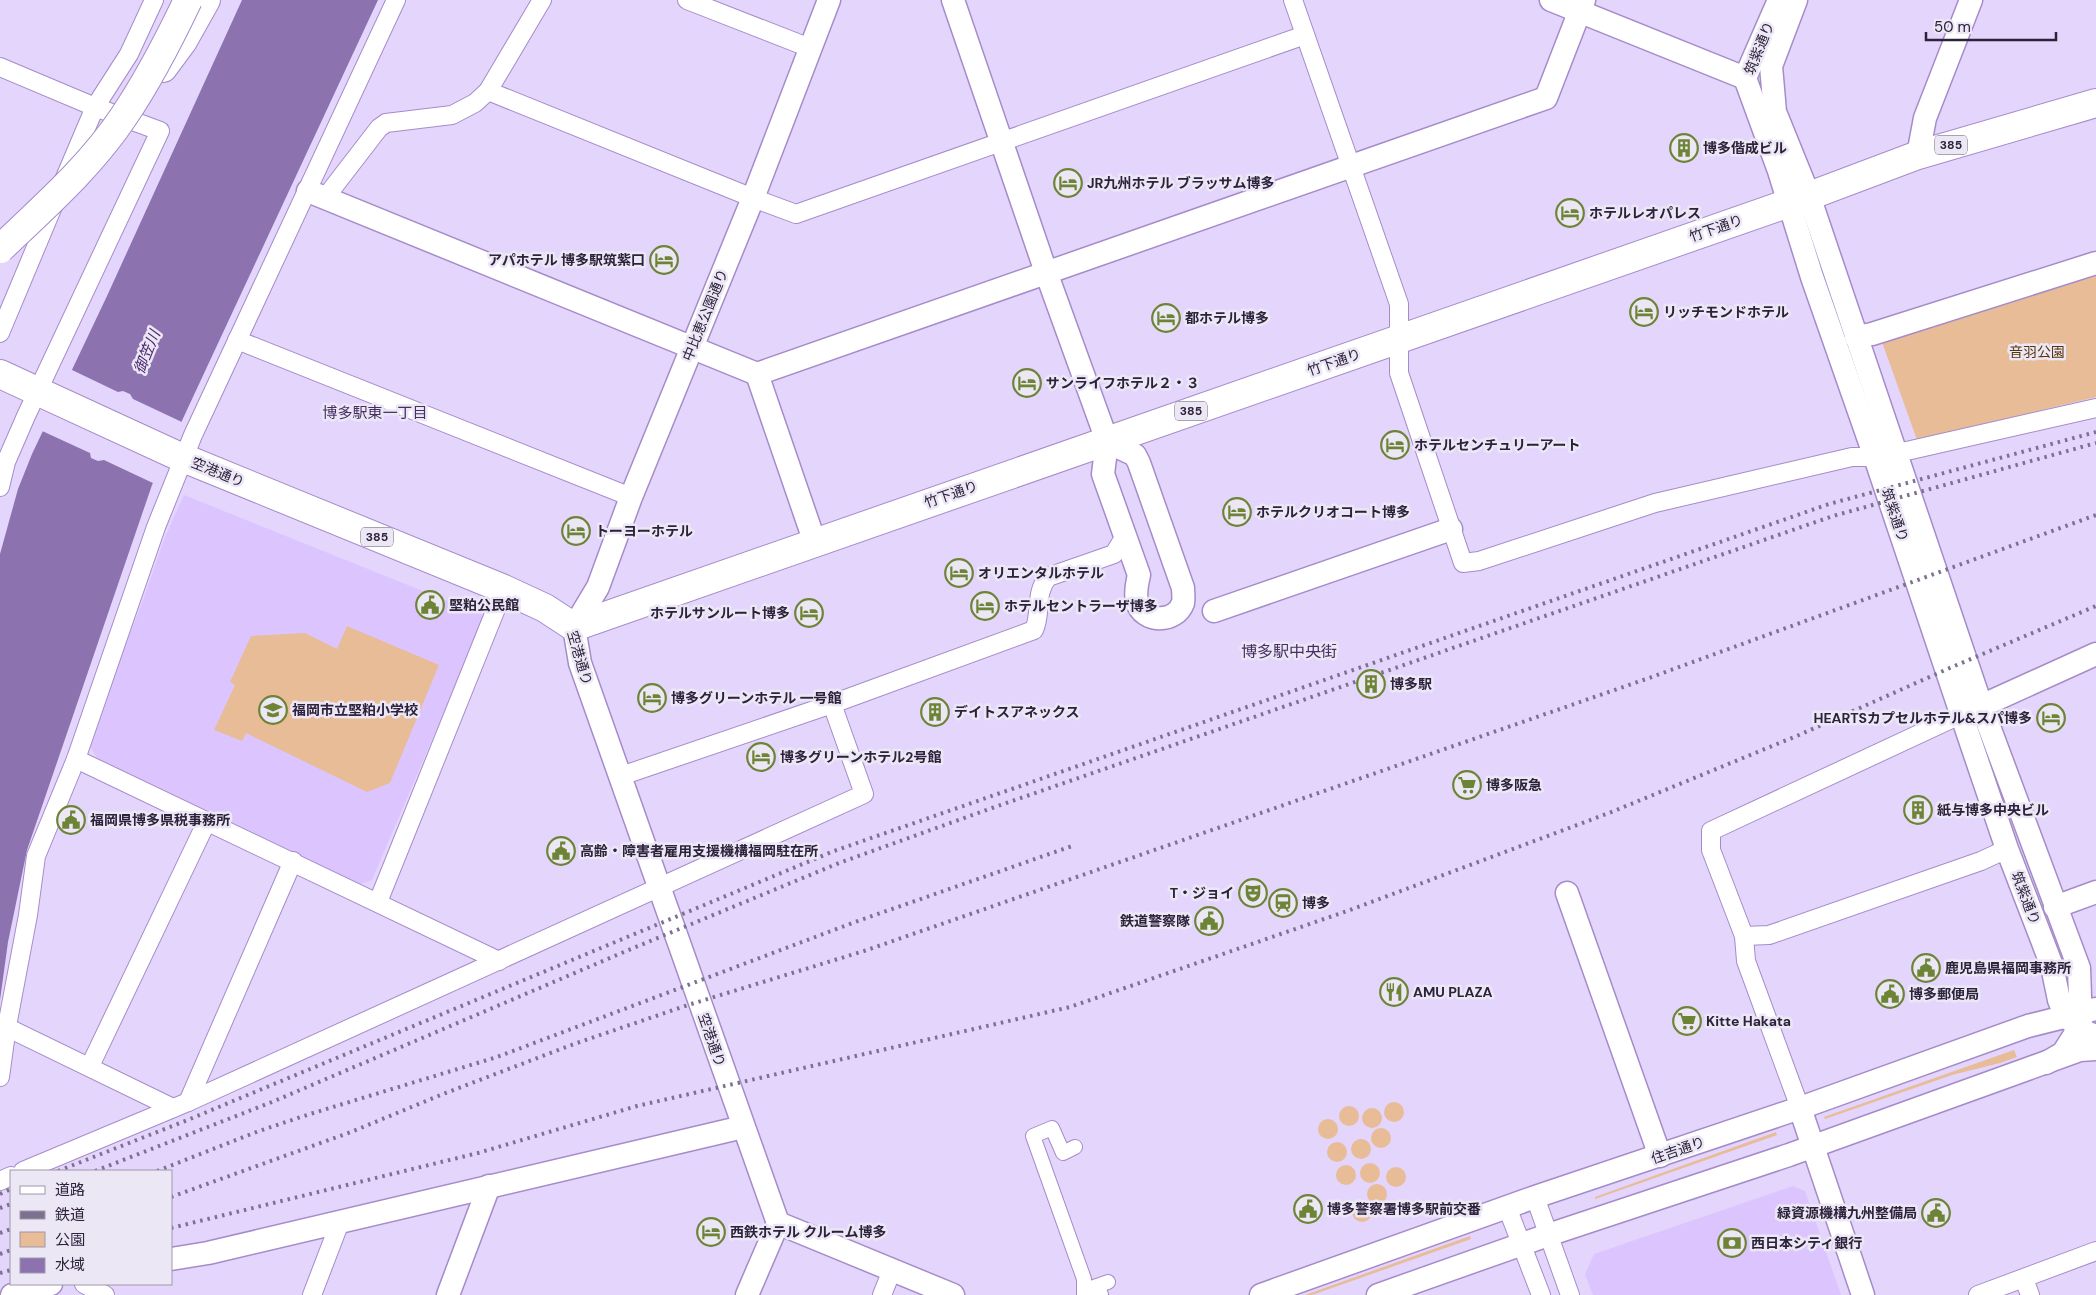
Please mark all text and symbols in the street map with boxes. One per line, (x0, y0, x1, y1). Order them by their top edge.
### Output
scale bar (1926, 10, 2056, 42)
text: 50 m (1934, 17, 1971, 37)
street label: 筑紫通り (1740, 19, 1778, 77)
building icon: 博多偕成ビル (1669, 133, 1699, 163)
road number: 385 (1935, 136, 1967, 154)
place label: 博多偕成ビル (1703, 139, 1787, 157)
hotel icon: JR九州ホテル ブラッサム博多 (1053, 168, 1083, 198)
place label: JR九州ホテル ブラッサム博多 (1087, 174, 1274, 192)
hotel icon: ホテルレオパレス (1555, 198, 1585, 228)
place label: ホテルレオパレス (1589, 204, 1701, 222)
street label: 竹下通り (1687, 210, 1745, 246)
hotel icon: アパホテル 博多駅筑紫口 (649, 245, 679, 275)
place label: アパホテル 博多駅筑紫口 (488, 251, 645, 269)
street label: 中比恵公園通り (678, 266, 732, 364)
hotel icon: リッチモンドホテル (1629, 297, 1659, 327)
hotel icon: 都ホテル博多 (1151, 303, 1181, 333)
place label: リッチモンドホテル (1663, 303, 1789, 321)
place label: 都ホテル博多 (1185, 309, 1269, 327)
water label: 御笠川 (129, 326, 165, 377)
park label: 音羽公園 (2009, 343, 2065, 361)
street label: 竹下通り (1305, 344, 1363, 380)
hotel icon: サンライフホテル２・３ (1012, 368, 1042, 398)
place label: サンライフホテル２・３ (1046, 374, 1200, 392)
road number: 385 (1175, 402, 1207, 421)
district label: 博多駅東一丁目 (322, 403, 428, 423)
hotel icon: ホテルセンチュリーアート (1380, 430, 1410, 460)
place label: ホテルセンチュリーアート (1414, 436, 1581, 454)
street label: 空港通り (189, 453, 247, 491)
street label: 竹下通り (922, 476, 980, 512)
street label: 筑紫通り (1877, 486, 1913, 544)
hotel icon: ホテルクリオコート博多 (1222, 497, 1252, 527)
place label: ホテルクリオコート博多 (1256, 503, 1410, 521)
hotel icon: トーヨーホテル (561, 516, 591, 546)
place label: トーヨーホテル (595, 522, 693, 540)
road number: 385 (361, 528, 393, 546)
hotel icon: オリエンタルホテル (944, 558, 974, 588)
place label: オリエンタルホテル (978, 564, 1104, 582)
public building icon: 堅粕公民館 (415, 590, 445, 620)
hotel icon: ホテルセントラーザ博多 (970, 591, 1000, 621)
place label: 堅粕公民館 (449, 596, 519, 614)
place label: ホテルセントラーザ博多 (1004, 597, 1158, 615)
hotel icon: ホテルサンルート博多 (794, 598, 824, 628)
place label: ホテルサンルート博多 (650, 604, 790, 622)
street label: 空港通り (564, 629, 596, 687)
district label: 博多駅中央街 (1241, 641, 1337, 662)
building icon: 博多駅 (1356, 669, 1386, 699)
place label: 博多駅 (1390, 675, 1432, 693)
hotel icon: 博多グリーンホテル 一号館 (637, 683, 667, 713)
place label: 博多グリーンホテル 一号館 (671, 689, 842, 707)
school or university icon: 福岡市立堅粕小学校 (258, 695, 288, 725)
building icon: デイトスアネックス (920, 697, 950, 727)
place label: 福岡市立堅粕小学校 (292, 701, 418, 719)
place label: デイトスアネックス (954, 703, 1080, 721)
hotel icon: HEARTSカプセルホテル&スパ博多 (2036, 703, 2066, 733)
place label: HEARTSカプセルホテル&スパ博多 (1813, 709, 2032, 727)
hotel icon: 博多グリーンホテル2号館 (746, 742, 776, 772)
place label: 博多グリーンホテル2号館 (780, 748, 941, 766)
supermarket icon: 博多阪急 (1452, 770, 1482, 800)
place label: 博多阪急 (1486, 776, 1542, 794)
building icon: 紙与博多中央ビル (1903, 795, 1933, 825)
place label: 紙与博多中央ビル (1937, 801, 2049, 819)
public building icon: 福岡県博多県税事務所 (56, 805, 86, 835)
place label: 福岡県博多県税事務所 (90, 811, 230, 829)
public building icon: 高齢・障害者雇用支援機構福岡駐在所 (546, 836, 576, 866)
place label: 高齢・障害者雇用支援機構福岡駐在所 (580, 842, 818, 860)
street label: 筑紫通り (2008, 869, 2044, 927)
theatre icon: T・ジョイ (1238, 878, 1268, 908)
place label: T・ジョイ (1170, 884, 1234, 902)
station icon: 博多 (1268, 888, 1298, 918)
place label: 博多 (1302, 894, 1330, 912)
public building icon: 鉄道警察隊 (1194, 906, 1224, 936)
place label: 鉄道警察隊 (1120, 912, 1190, 930)
public building icon: 鹿児島県福岡事務所 (1911, 953, 1941, 983)
place label: 鹿児島県福岡事務所 (1945, 959, 2071, 977)
restaurant icon: AMU PLAZA (1379, 977, 1409, 1007)
public building icon: 博多郵便局 (1875, 979, 1905, 1009)
place label: AMU PLAZA (1413, 983, 1493, 1001)
place label: 博多郵便局 (1909, 985, 1979, 1003)
supermarket icon: Kitte Hakata (1672, 1006, 1702, 1036)
street label: 空港通り (694, 1011, 730, 1069)
place label: Kitte Hakata (1706, 1012, 1791, 1030)
street label: 住吉通り (1649, 1132, 1707, 1168)
legend (10, 1170, 172, 1285)
text: 道路 (55, 1180, 85, 1200)
public building icon: 博多警察署博多駅前交番 (1293, 1194, 1323, 1224)
public building icon: 緑資源機構九州整備局 (1921, 1198, 1951, 1228)
place label: 博多警察署博多駅前交番 (1327, 1200, 1481, 1218)
place label: 緑資源機構九州整備局 (1777, 1204, 1917, 1222)
text: 鉄道 (55, 1205, 85, 1225)
hotel icon: 西鉄ホテル クルーム博多 (696, 1217, 726, 1247)
place label: 西鉄ホテル クルーム博多 (730, 1223, 886, 1241)
bank icon: 西日本シティ銀行 (1717, 1228, 1747, 1258)
text: 公園 (55, 1230, 85, 1250)
place label: 西日本シティ銀行 (1751, 1234, 1862, 1252)
text: 水域 (55, 1255, 85, 1275)

